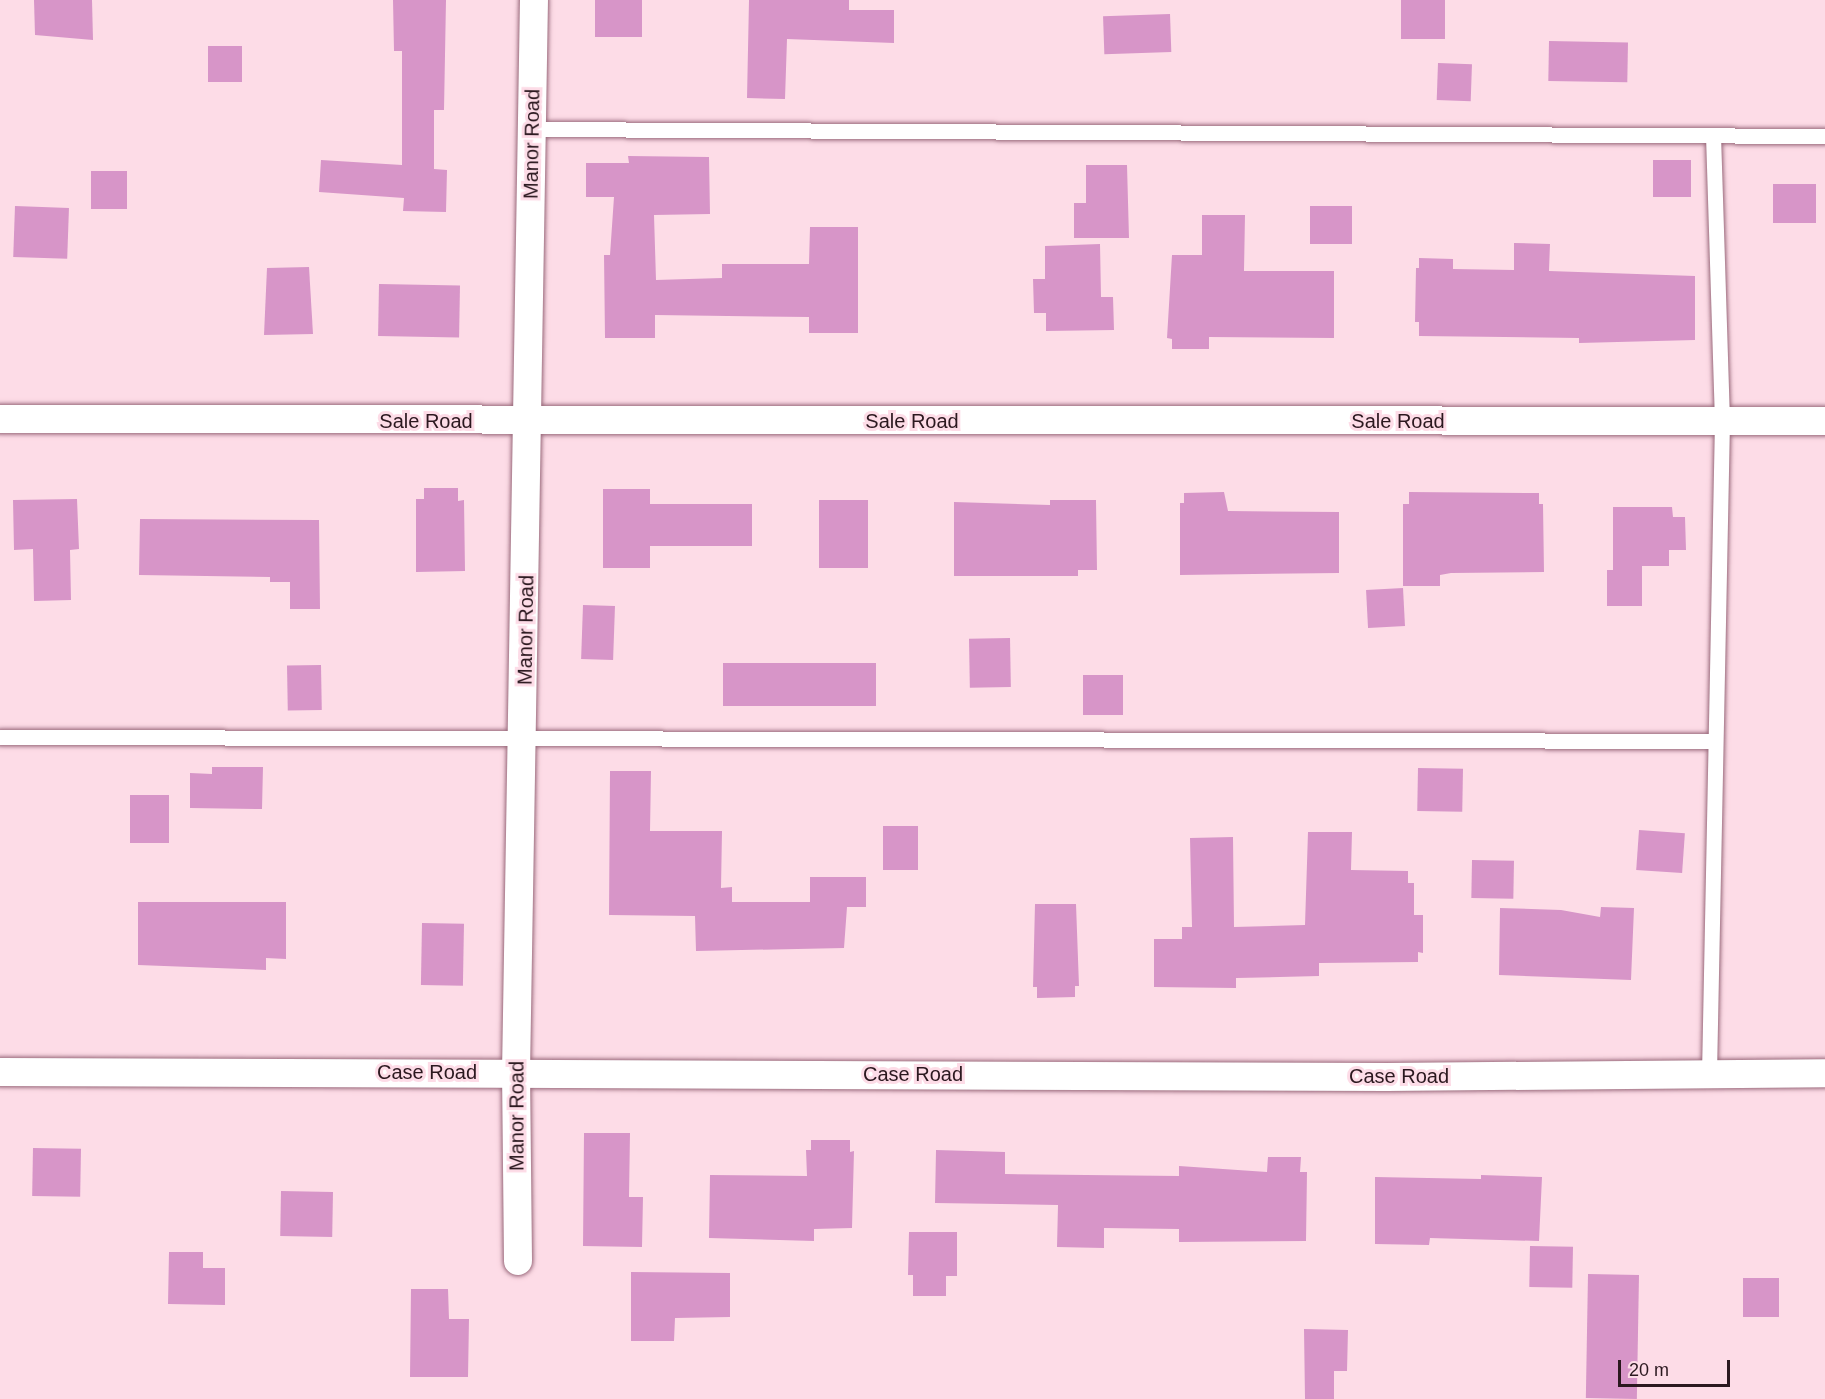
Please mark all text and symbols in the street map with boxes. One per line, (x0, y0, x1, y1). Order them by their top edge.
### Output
street label: Manor Road (519, 89, 545, 199)
street label: Sale Road (379, 409, 473, 433)
street label: Sale Road (865, 409, 959, 433)
street label: Sale Road (1351, 409, 1445, 433)
street label: Manor Road (513, 575, 539, 685)
street label: Case Road (377, 1060, 477, 1084)
street label: Manor Road (505, 1061, 529, 1171)
street label: Case Road (863, 1062, 963, 1086)
street label: Case Road (1349, 1064, 1449, 1088)
scale bar (1621, 1348, 1734, 1386)
text: 20 m (1629, 1360, 1669, 1380)

